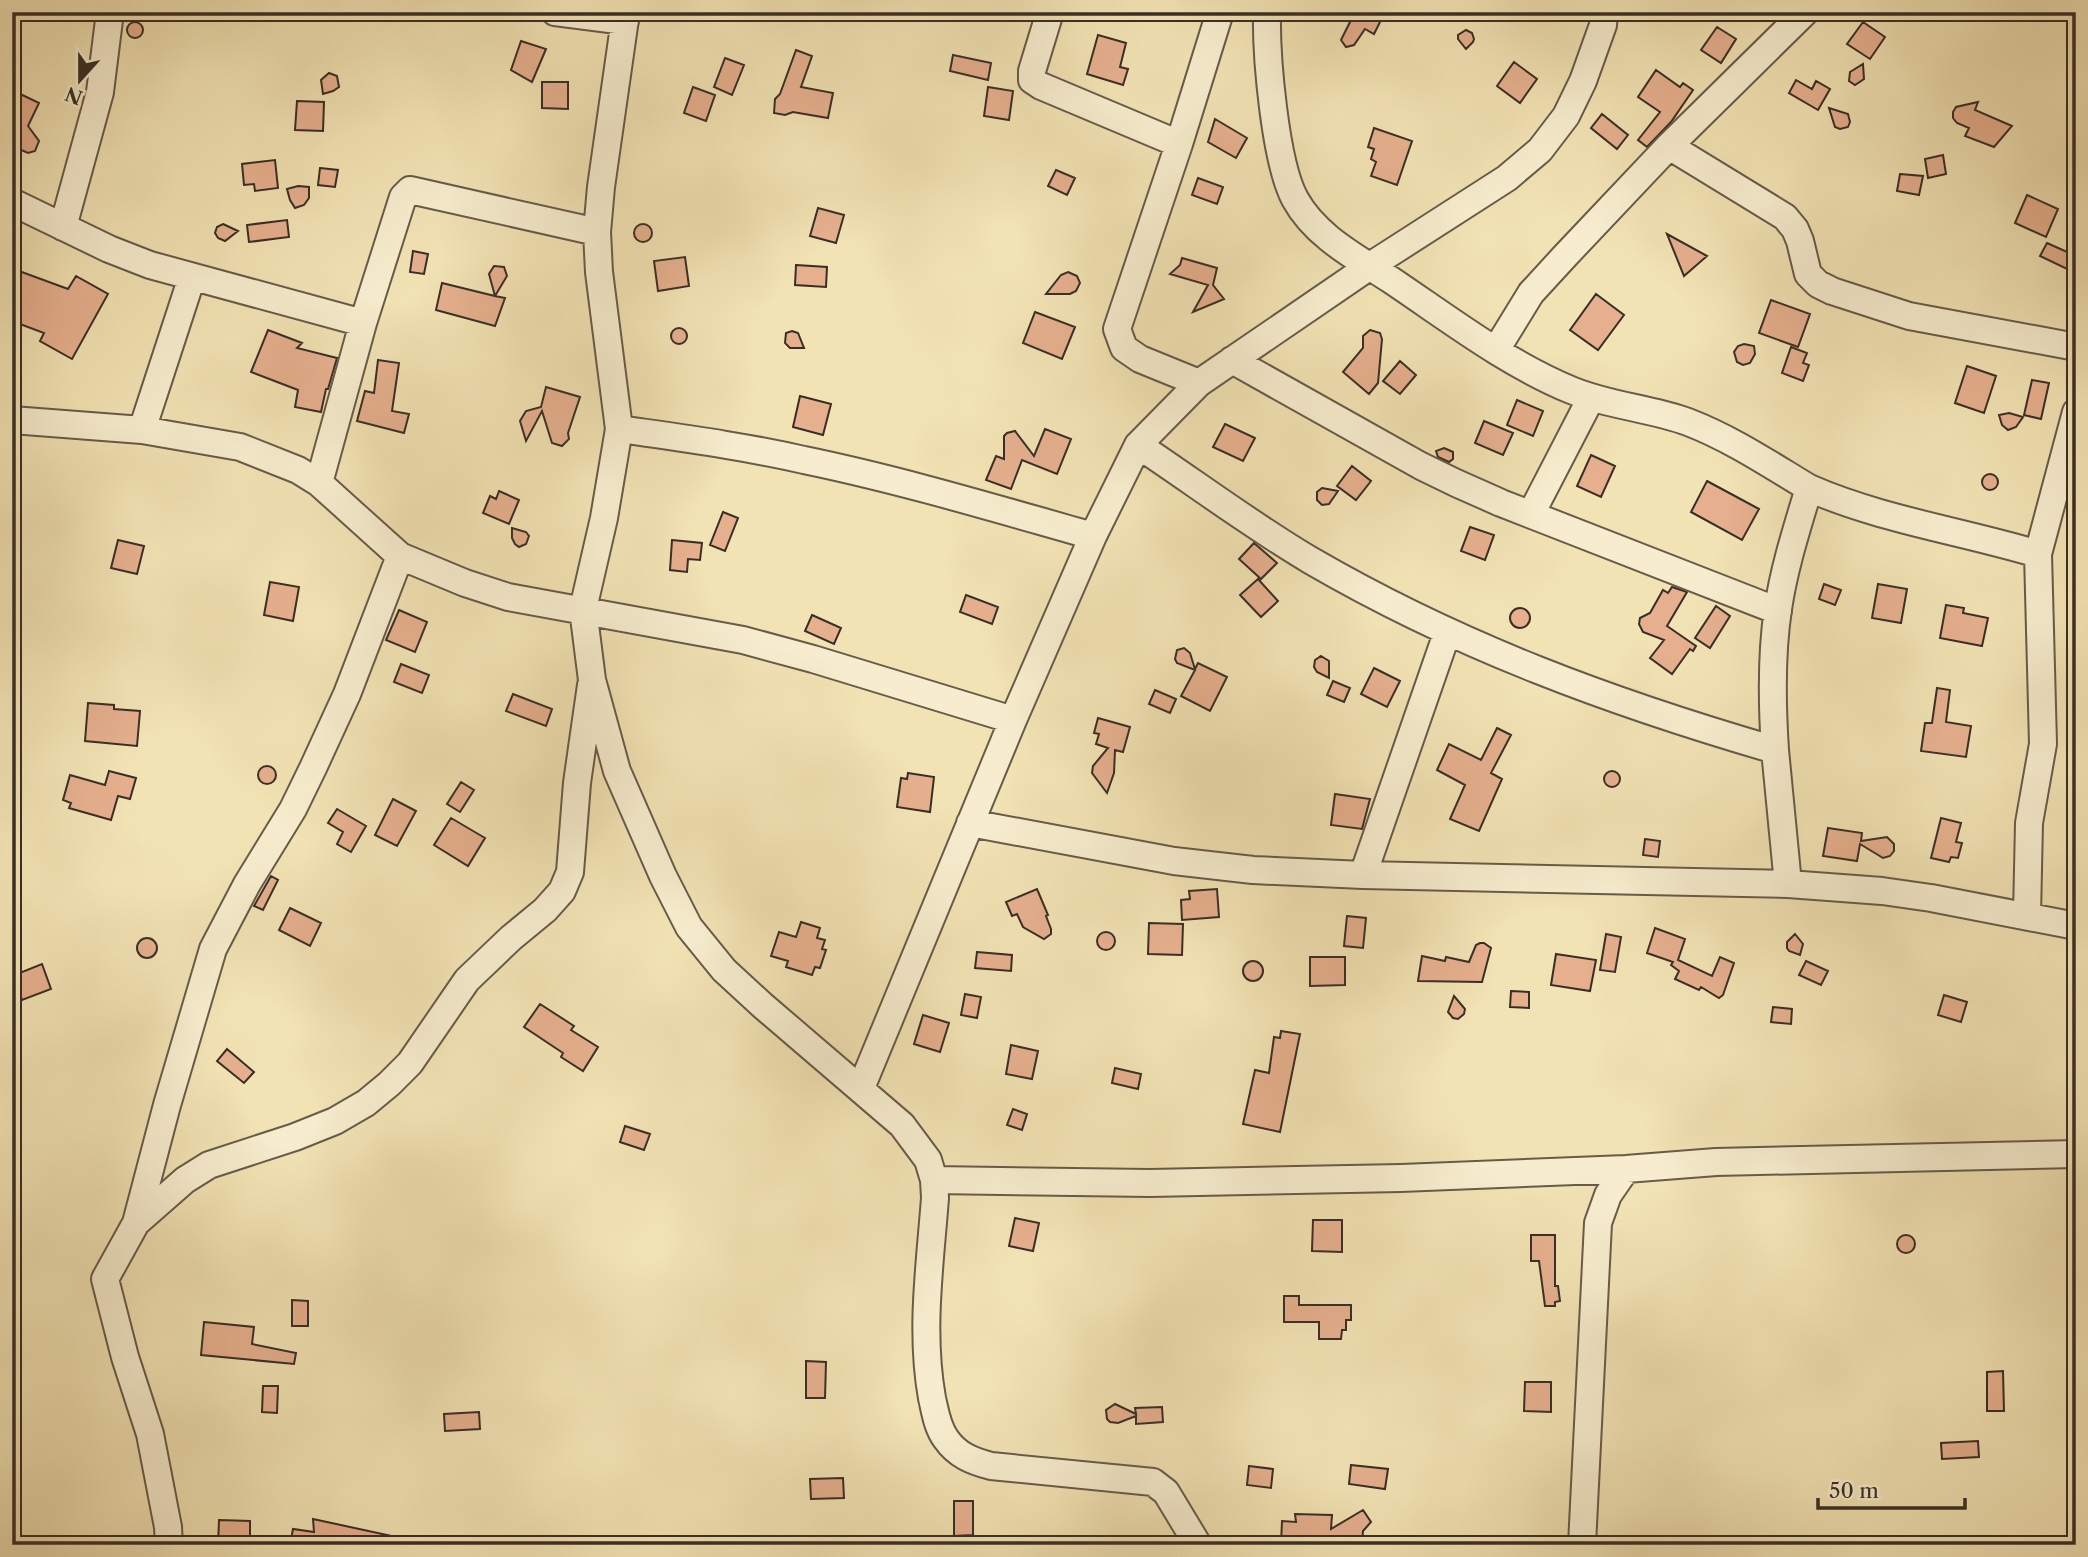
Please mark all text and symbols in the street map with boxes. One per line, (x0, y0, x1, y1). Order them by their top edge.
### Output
north arrow (46, 46, 116, 116)
text: N (62, 82, 86, 109)
scale bar (1818, 1466, 1966, 1510)
text: 50 m (1829, 1478, 1879, 1503)

